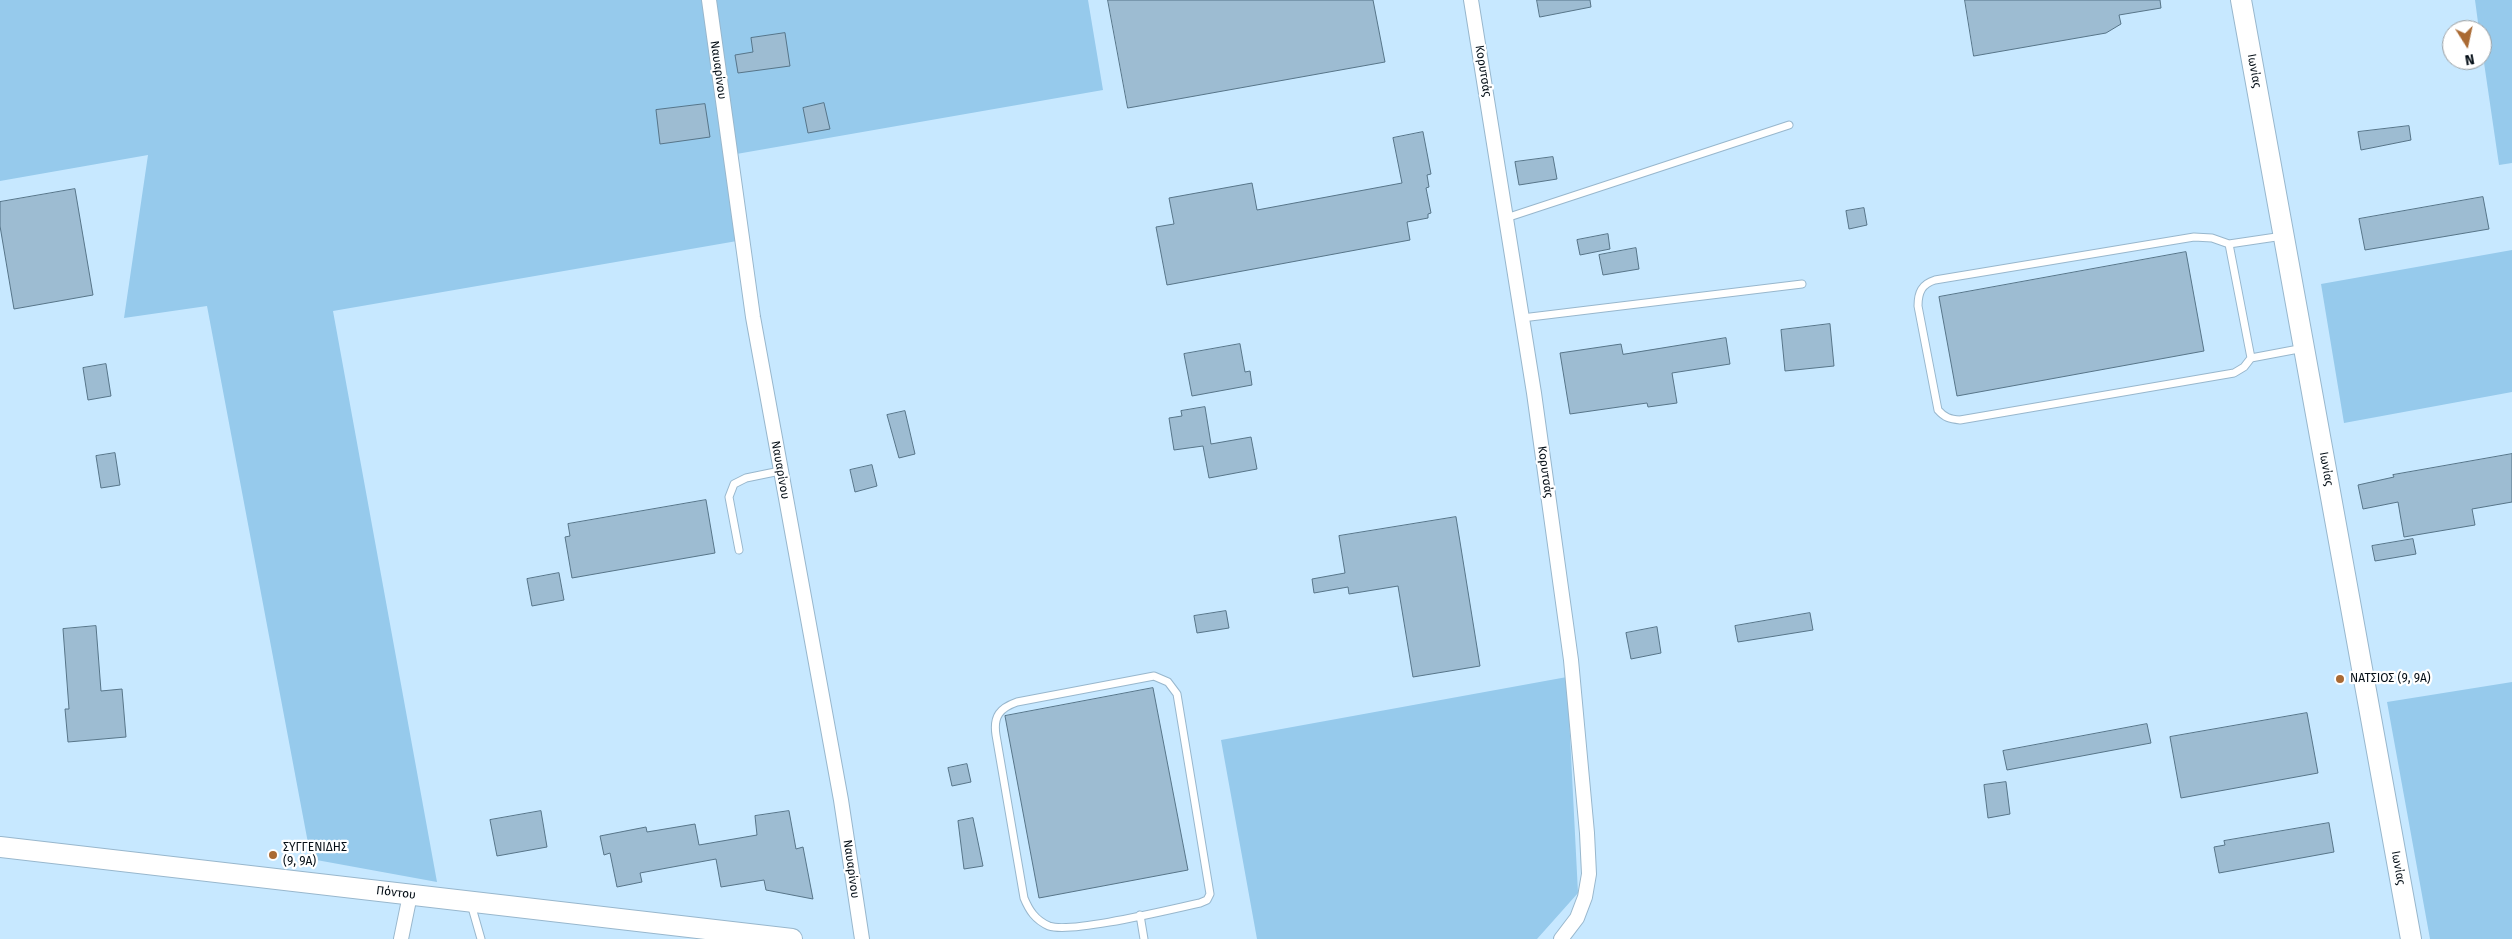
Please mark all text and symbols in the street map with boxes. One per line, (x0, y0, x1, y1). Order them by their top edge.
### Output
north arrow (2442, 20, 2492, 70)
street label: Ναυαρίνου (707, 40, 729, 100)
street label: Κορυτσάς (1472, 44, 1494, 98)
text: N (2463, 50, 2476, 68)
street label: Ιωνίας (2244, 53, 2264, 89)
street label: Ναυαρίνου (768, 440, 792, 500)
street label: Κορυτσάς (1534, 445, 1556, 499)
street label: Ιωνίας (2316, 451, 2336, 487)
place label: ΝΑΤΣΙΟΣ (9, 9Α) (2350, 672, 2431, 686)
marker: ΝΑΤΣΙΟΣ (9, 9Α) (2334, 673, 2346, 685)
street label: Ναυαρίνου (840, 839, 862, 899)
place label: ΣΥΓΓΕΝΙΔΗΣ (9, 9Α) (283, 841, 347, 869)
marker: ΣΥΓΓΕΝΙΔΗΣ (9, 9Α) (267, 849, 279, 861)
street label: Ιωνίας (2388, 850, 2408, 886)
street label: Πόντου (375, 883, 417, 903)

